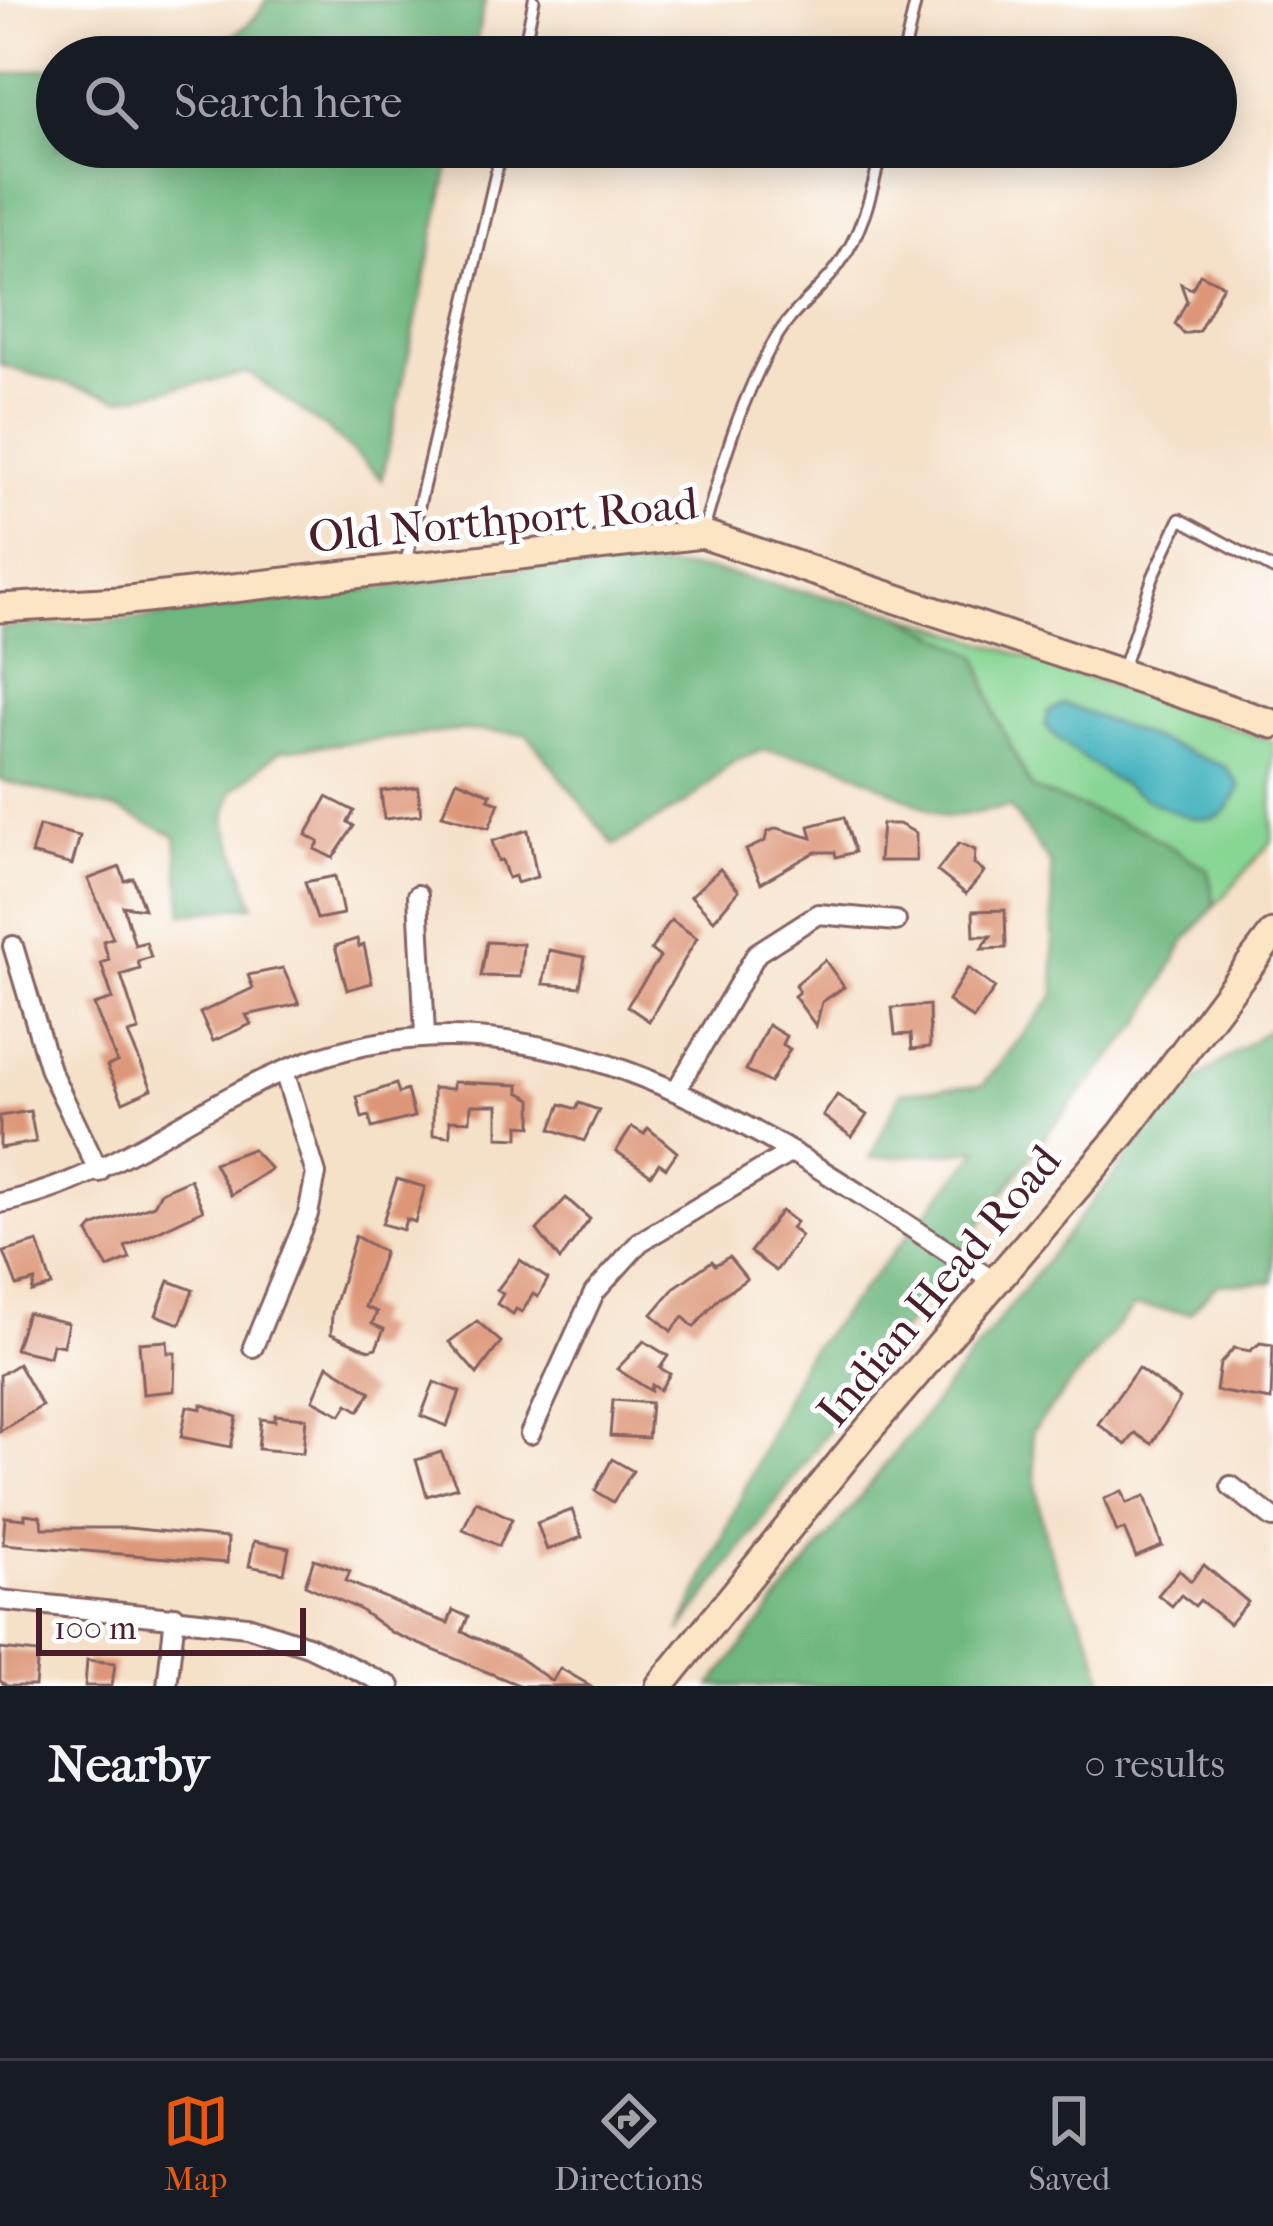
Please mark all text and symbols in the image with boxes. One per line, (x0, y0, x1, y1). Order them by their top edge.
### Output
search box (36, 36, 1237, 168)
icon: search (78, 69, 144, 135)
text: Search here (174, 76, 402, 129)
street label: Old Northport Road (306, 477, 701, 564)
street label: Indian Head Road (806, 1134, 1072, 1437)
scale bar (36, 1602, 306, 1655)
text: 100 m (54, 1609, 137, 1648)
text: Nearby (48, 1734, 209, 1794)
text: 0 results (1084, 1741, 1225, 1787)
tab: Map (163, 2088, 229, 2199)
tab: Directions (554, 2088, 703, 2199)
tab: Saved (1028, 2088, 1110, 2199)

